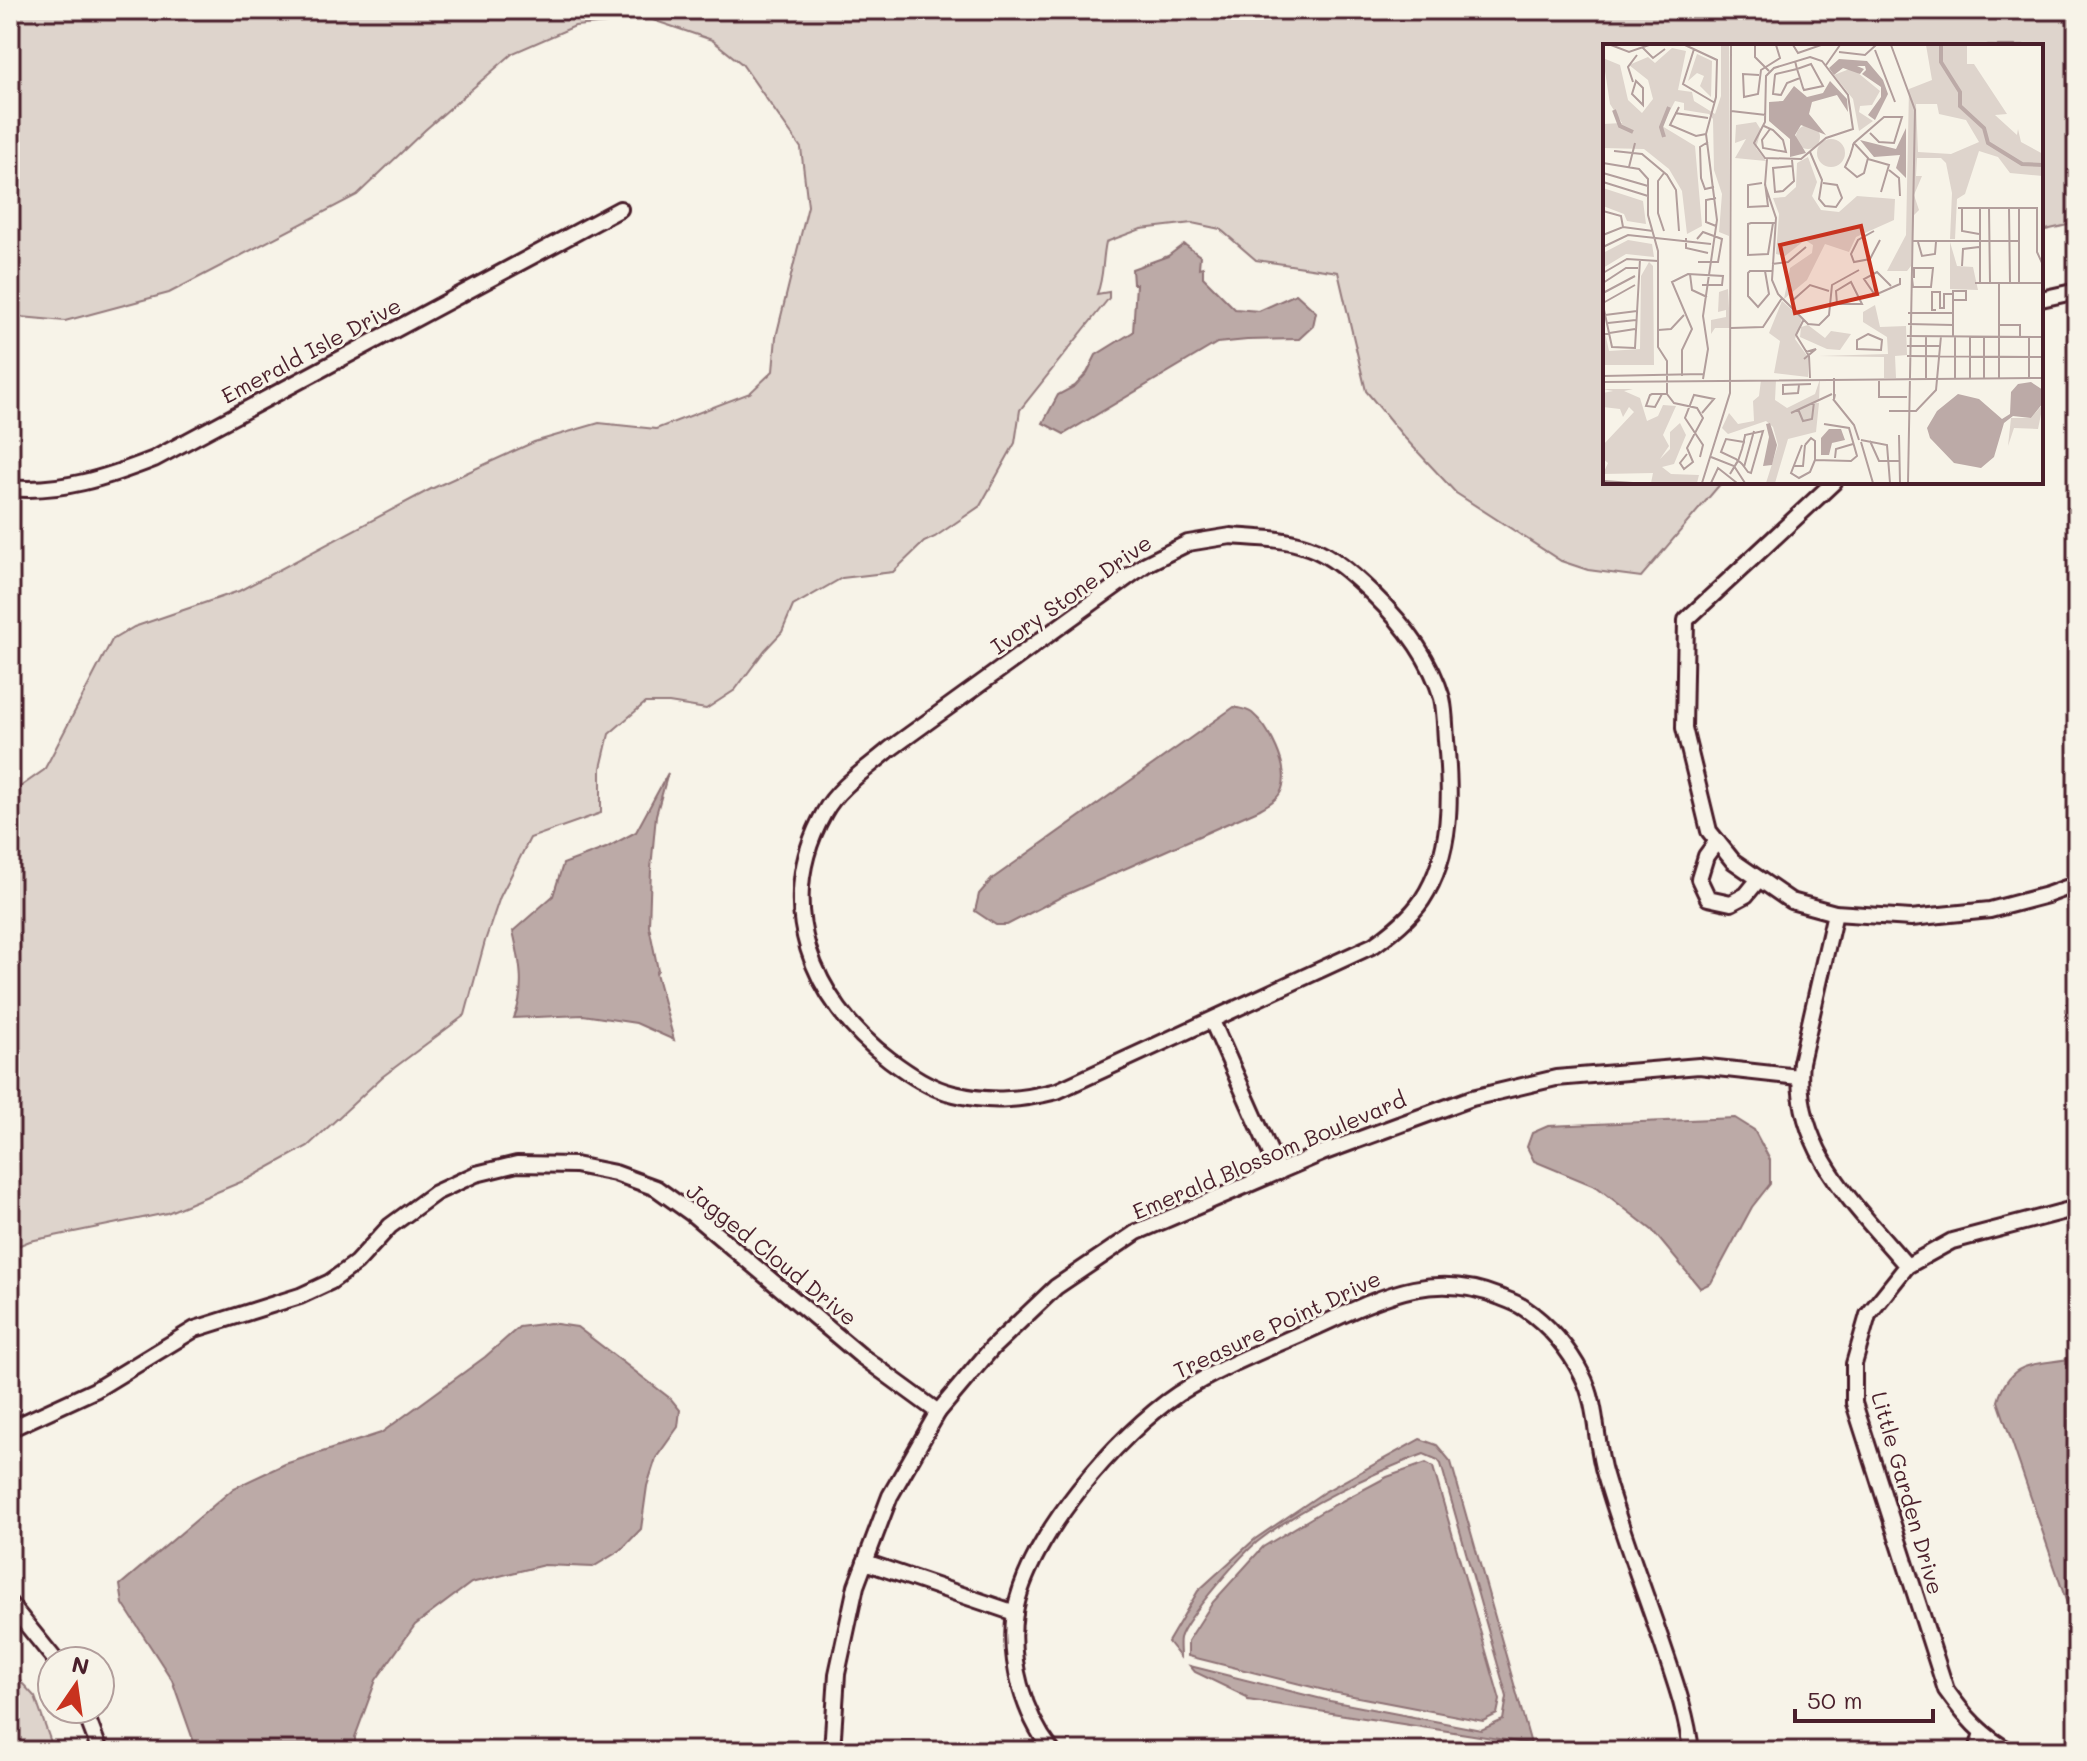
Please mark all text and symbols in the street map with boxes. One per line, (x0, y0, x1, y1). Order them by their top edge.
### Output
inset map (1603, 44, 2043, 484)
street label: Emerald Isle Drive (216, 290, 406, 410)
street label: Ivory Stone Drive (985, 528, 1157, 660)
street label: Emerald Blossom Boulevard (1128, 1084, 1410, 1226)
street label: Jagged Cloud Drive (681, 1176, 863, 1332)
street label: Treasure Point Drive (1169, 1263, 1385, 1385)
street label: Little Garden Drive (1865, 1388, 1951, 1598)
north arrow (36, 1645, 116, 1725)
text: N (69, 1649, 92, 1681)
scale bar (1795, 1673, 1933, 1723)
text: 50 m (1807, 1684, 1863, 1715)

